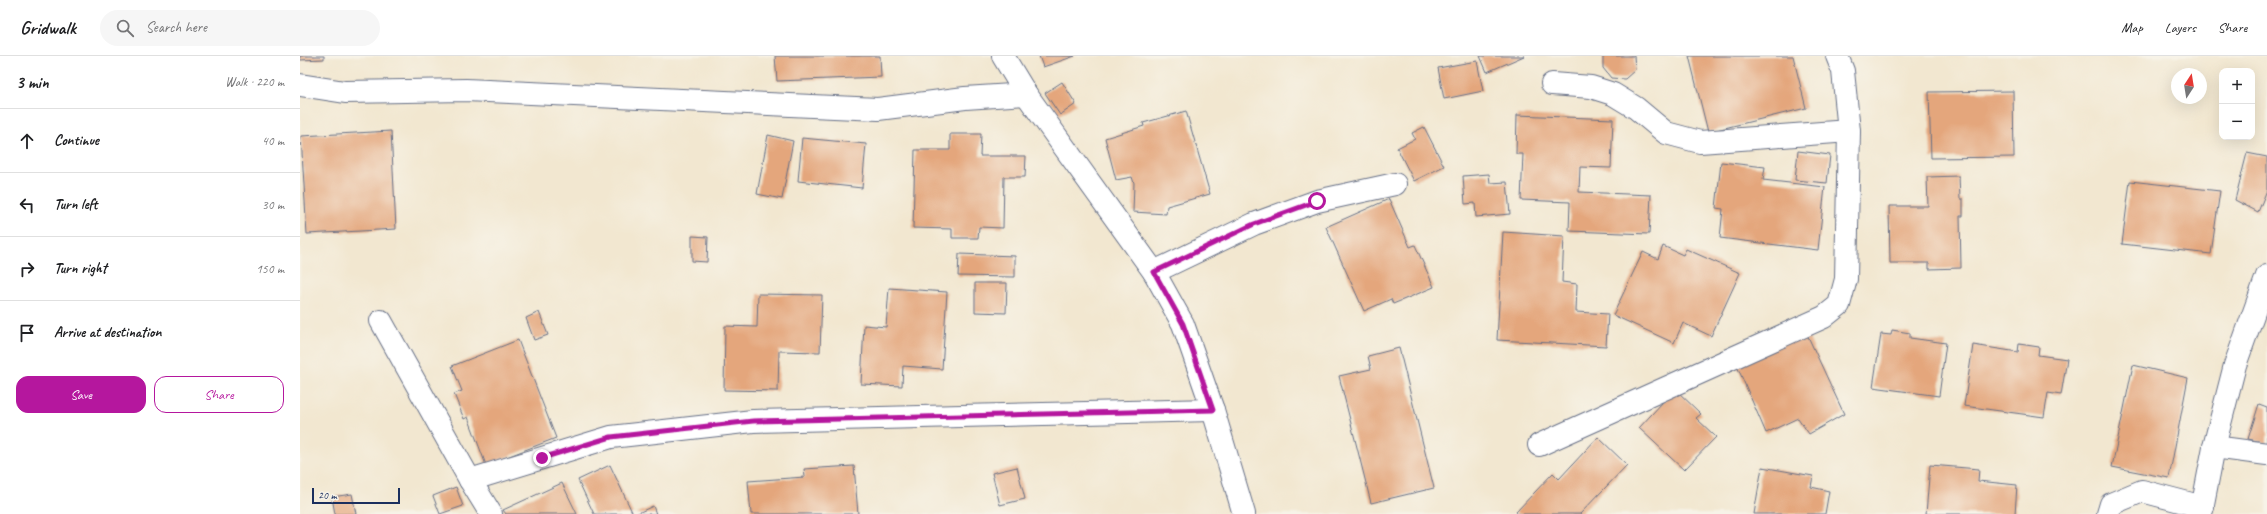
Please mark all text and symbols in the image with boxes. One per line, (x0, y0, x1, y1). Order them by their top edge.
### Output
search box (100, 10, 380, 46)
text: Gridwalk (20, 16, 76, 40)
icon: search (114, 17, 136, 39)
text: Search here (146, 18, 207, 37)
text: Map (2121, 19, 2143, 36)
text: Layers (2165, 19, 2196, 36)
text: Share (2218, 19, 2247, 36)
north arrow (2171, 68, 2207, 104)
map controls (2219, 68, 2255, 140)
button: + (2219, 68, 2255, 104)
text: 3 min (16, 72, 49, 93)
text: Walk · 220 m (225, 74, 284, 90)
button: − (2219, 104, 2255, 140)
icon: ahead (16, 130, 38, 152)
text: Continue (54, 131, 99, 150)
text: 40 m (262, 133, 284, 149)
route start (1308, 192, 1326, 210)
icon: left (16, 194, 38, 216)
text: Turn left (54, 195, 97, 214)
text: 30 m (262, 197, 284, 213)
icon: right (16, 258, 38, 280)
text: Turn right (54, 259, 107, 278)
text: 150 m (256, 261, 284, 277)
icon: arrive (16, 322, 38, 344)
text: Arrive at destination (54, 323, 161, 342)
button: Save (16, 376, 146, 413)
button: Share (154, 376, 284, 413)
route end (533, 449, 551, 467)
scale bar (312, 486, 400, 505)
text: 20 m (318, 488, 337, 502)

